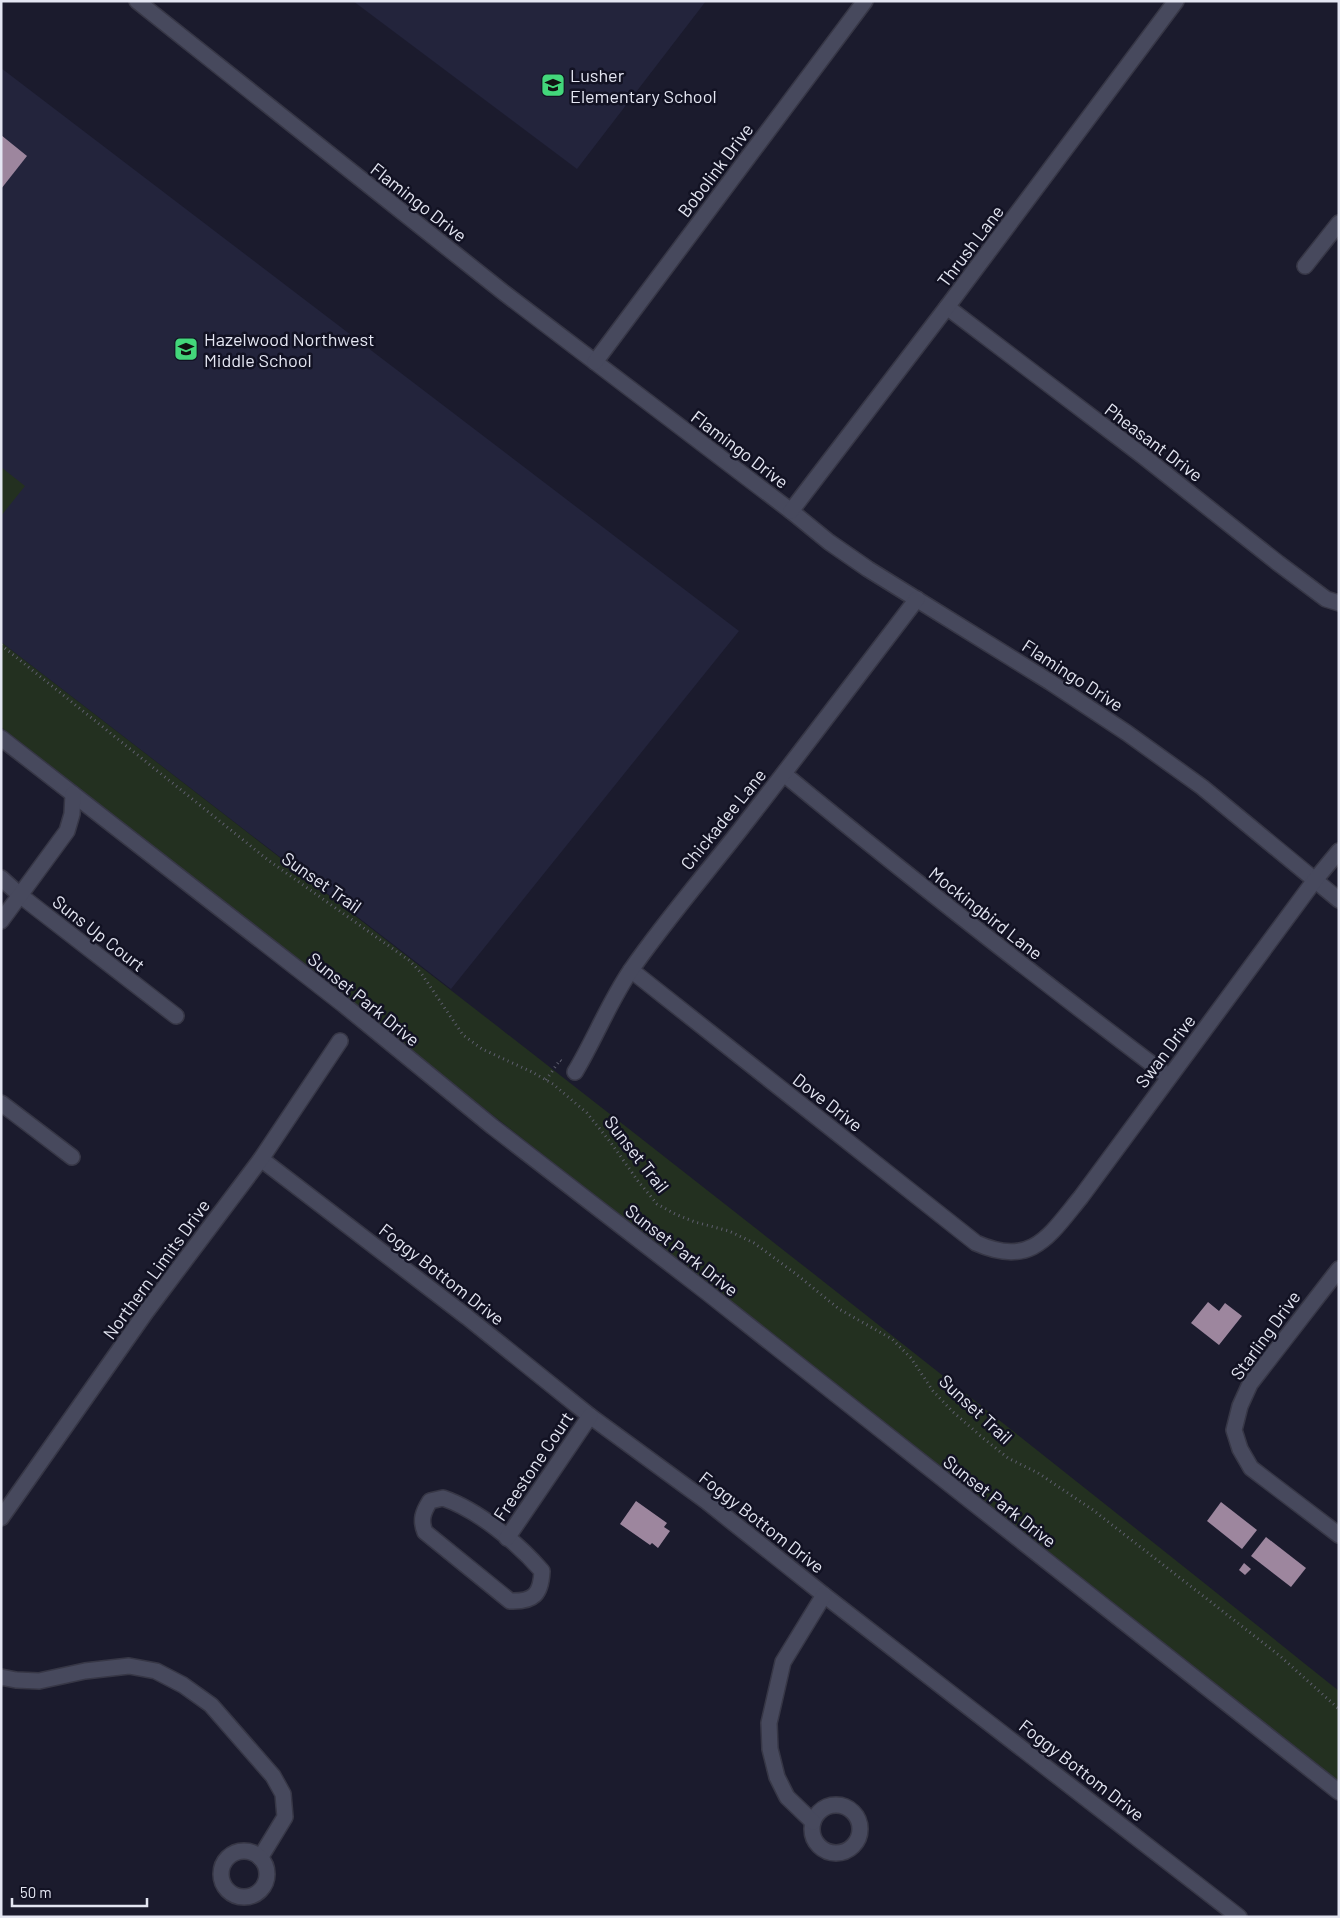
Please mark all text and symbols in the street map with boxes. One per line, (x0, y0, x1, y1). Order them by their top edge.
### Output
place label: Lusher Elementary School (570, 64, 717, 107)
school or university icon: Lusher Elementary School (540, 72, 566, 98)
street label: Bobolink Drive (673, 119, 757, 221)
street label: Flamingo Drive (367, 158, 471, 246)
street label: Thrush Lane (932, 201, 1008, 291)
place label: Hazelwood Northwest Middle School (204, 328, 375, 371)
school or university icon: Hazelwood Northwest Middle School (173, 336, 199, 362)
street label: Pheasant Drive (1101, 398, 1207, 486)
street label: Flamingo Drive (687, 405, 793, 493)
street label: Flamingo Drive (1018, 634, 1128, 716)
street label: Chickadee Lane (675, 764, 771, 874)
street label: Sunset Trail (278, 847, 366, 917)
street label: Mockingbird Lane (925, 862, 1047, 964)
street label: Suns Up Court (48, 890, 150, 976)
street label: Sunset Park Drive (304, 947, 424, 1051)
street label: Swan Drive (1130, 1010, 1200, 1092)
street label: Dove Drive (789, 1068, 867, 1136)
street label: Sunset Trail (600, 1111, 674, 1197)
street label: Northern Limits Drive (98, 1195, 214, 1343)
street label: Sunset Park Drive (621, 1199, 743, 1301)
street label: Foggy Bottom Drive (375, 1218, 509, 1330)
street label: Starling Drive (1225, 1286, 1305, 1384)
street label: Sunset Trail (935, 1370, 1017, 1448)
street label: Freestone Court (488, 1407, 578, 1525)
street label: Sunset Park Drive (939, 1450, 1061, 1552)
street label: Foggy Bottom Drive (695, 1466, 829, 1578)
street label: Foggy Bottom Drive (1015, 1714, 1149, 1826)
scale bar (12, 1876, 148, 1908)
text: 50 m (20, 1883, 52, 1901)

